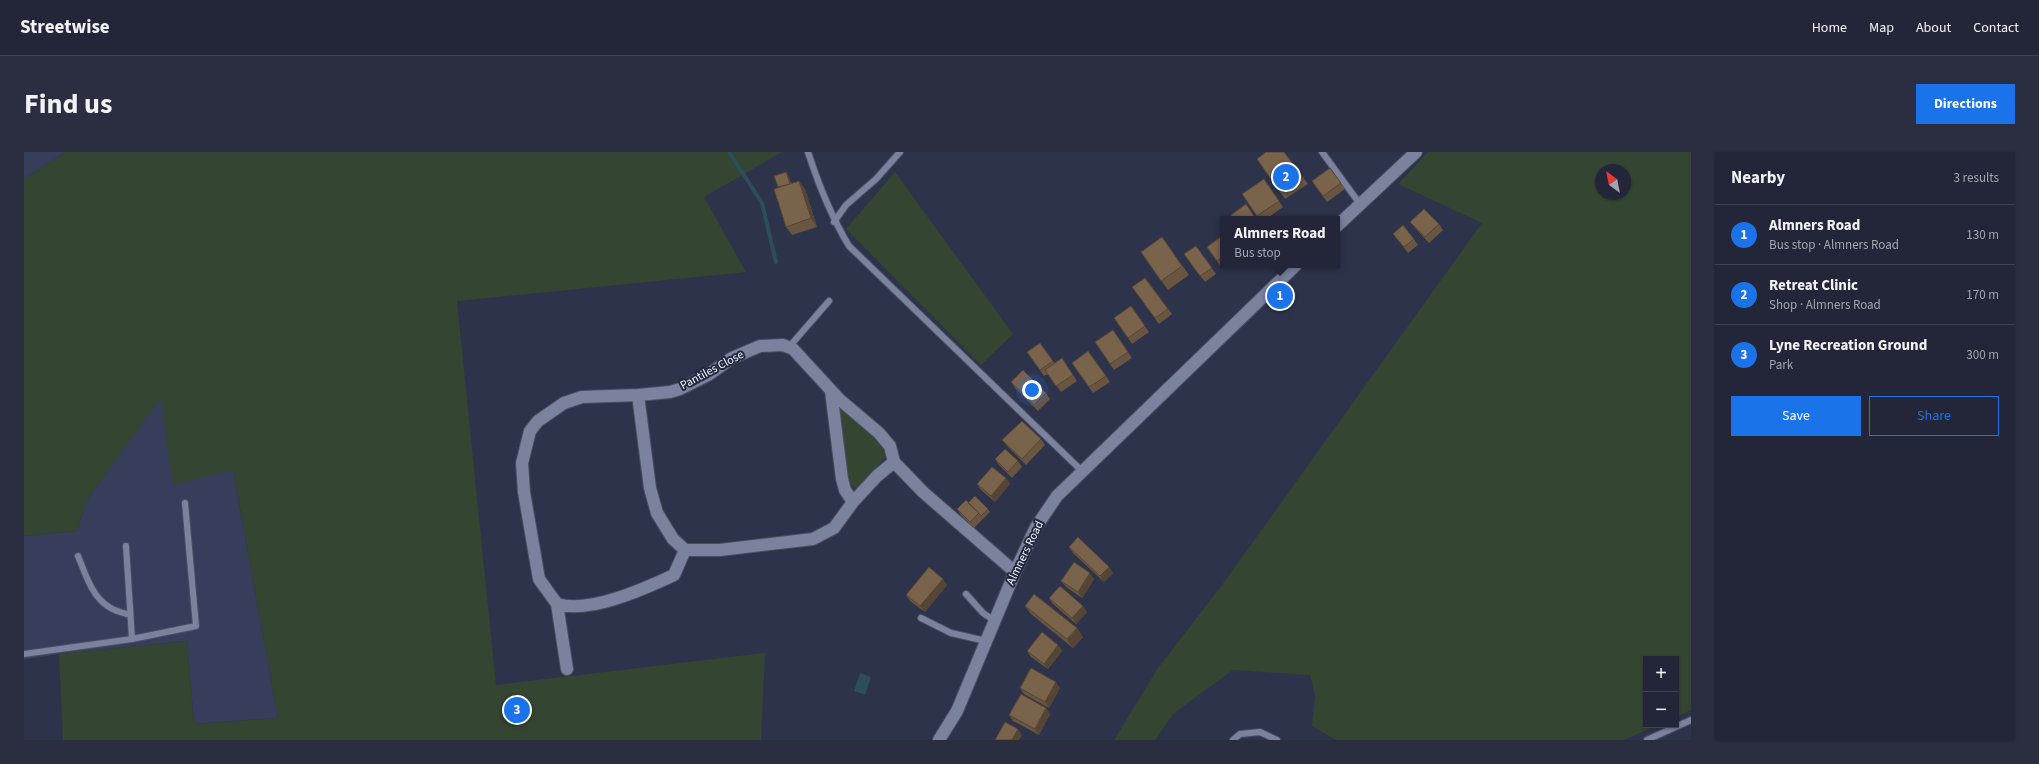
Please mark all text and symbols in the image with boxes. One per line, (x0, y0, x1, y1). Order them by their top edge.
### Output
text: Streetwise (20, 14, 110, 41)
text: Home (1812, 18, 1847, 38)
text: Map (1869, 18, 1894, 38)
text: About (1916, 18, 1951, 38)
text: Contact (1973, 18, 2019, 38)
text: Find us (24, 84, 112, 124)
button: Directions (1916, 84, 2015, 124)
pin: 2 (1273, 162, 1299, 192)
north arrow (1595, 164, 1631, 200)
text: Nearby (1731, 166, 1785, 190)
text: 3 results (1954, 169, 1999, 187)
text: Almners Road (1769, 215, 1860, 236)
popup (1220, 216, 1340, 268)
text: Almners Road (1234, 223, 1326, 244)
text: 1 (1741, 226, 1747, 244)
text: 130 m (1966, 226, 1999, 244)
text: Bus stop · Almners Road (1769, 236, 1899, 254)
text: Bus stop (1234, 244, 1281, 262)
text: Retreat Clinic (1769, 275, 1858, 296)
pin: 1 (1267, 281, 1293, 311)
text: 2 (1741, 286, 1747, 304)
text: 170 m (1966, 286, 1999, 304)
text: Shop · Almners Road (1769, 296, 1881, 314)
text: Lyne Recreation Ground (1769, 335, 1927, 356)
street label: Pantiles Close (677, 346, 747, 394)
text: 3 (1741, 346, 1747, 364)
text: 300 m (1966, 346, 1999, 364)
text: Park (1769, 356, 1793, 374)
your location (1022, 380, 1042, 400)
button: Save (1731, 396, 1861, 436)
button: Share (1869, 396, 1999, 436)
street label: Almners Road (1002, 518, 1048, 588)
map controls (1643, 656, 1679, 728)
button: + (1643, 656, 1679, 692)
button: − (1643, 692, 1679, 728)
pin: 3 (504, 695, 530, 725)

